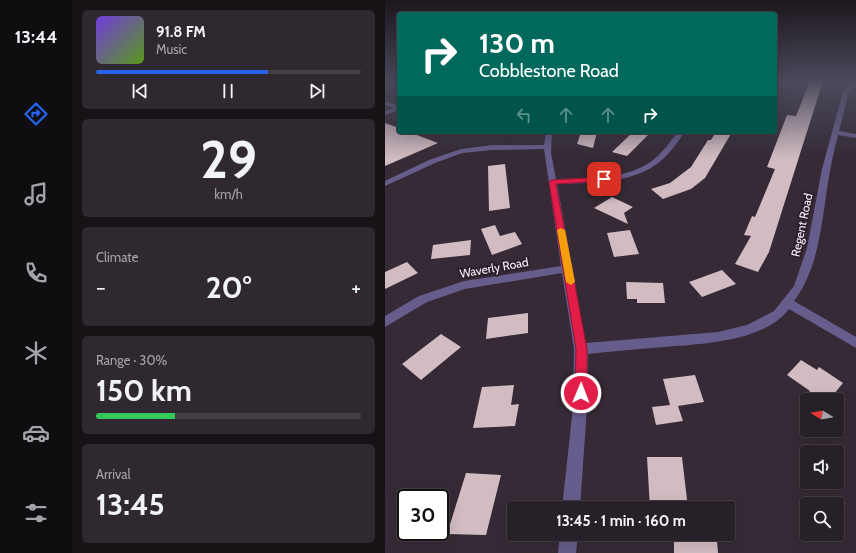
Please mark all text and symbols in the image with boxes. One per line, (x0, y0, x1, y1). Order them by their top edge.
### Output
text: 91.8 FM (156, 23, 206, 41)
text: 13:44 (15, 26, 57, 48)
text: 130 m (479, 26, 555, 60)
icon: right (413, 28, 465, 80)
text: Music (156, 41, 187, 57)
text: Cobblestone Road (479, 60, 619, 82)
icon: previous (129, 80, 151, 102)
icon: pause (217, 80, 239, 102)
icon: next (306, 80, 328, 102)
icon: directions (22, 100, 50, 128)
icon: left (513, 104, 535, 126)
icon: ahead (555, 104, 577, 126)
icon: ahead (597, 104, 619, 126)
icon: right (639, 104, 661, 126)
text: 29 (200, 128, 257, 191)
pin (587, 162, 621, 196)
icon: arrive (593, 168, 615, 190)
icon: music (22, 180, 50, 208)
text: km/h (214, 186, 243, 202)
street label: Regent Road (787, 192, 816, 258)
text: Climate (96, 249, 138, 265)
street label: Waverly Road (458, 254, 530, 281)
icon: phone (22, 259, 50, 287)
text: 20° (206, 269, 251, 306)
text: − (96, 274, 106, 301)
text: + (351, 274, 361, 301)
icon: climate (22, 339, 50, 367)
text: Range · 30% (96, 352, 167, 368)
text: 150 km (96, 372, 192, 409)
position arrow (560, 372, 602, 414)
north arrow (800, 393, 844, 437)
map controls (800, 393, 844, 541)
icon: car (22, 419, 50, 447)
button: sound (800, 445, 844, 489)
text: Arrival (96, 466, 131, 482)
text: 13:45 (96, 486, 165, 523)
speed limit sign: 30 (397, 489, 449, 541)
button: search (800, 497, 844, 541)
icon: filters (22, 499, 50, 527)
text: 13:45 · 1 min · 160 m (556, 512, 686, 530)

